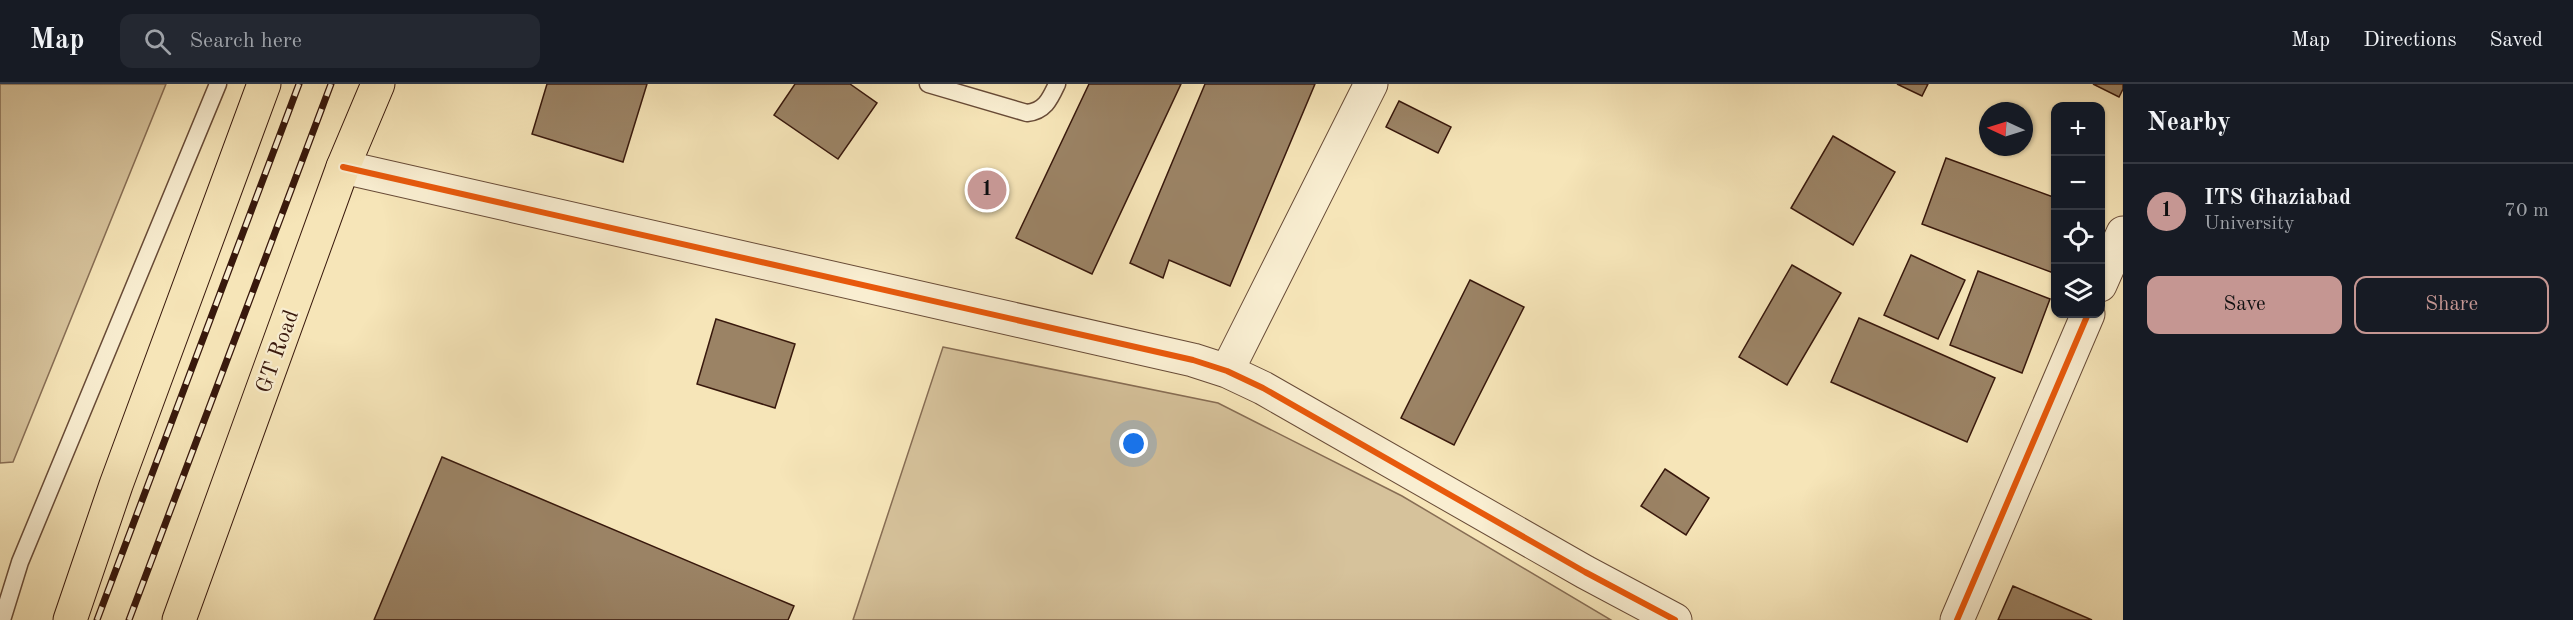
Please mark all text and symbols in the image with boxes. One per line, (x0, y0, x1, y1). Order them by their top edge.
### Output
search box (120, 14, 540, 68)
icon: search (141, 25, 174, 58)
text: Map (30, 27, 84, 55)
text: Search here (189, 30, 302, 52)
text: Map (2291, 30, 2330, 51)
text: Directions (2363, 30, 2457, 51)
text: Saved (2490, 30, 2543, 51)
north arrow (1979, 102, 2033, 156)
map controls (2051, 102, 2105, 318)
button: + (2051, 102, 2105, 156)
text: Nearby (2147, 110, 2231, 136)
button: − (2051, 156, 2105, 210)
pin: 1 (968, 168, 1006, 212)
text: ITS Ghaziabad (2204, 187, 2351, 209)
text: 1 (2161, 201, 2172, 221)
text: 70 m (2504, 201, 2549, 221)
button: locate (2051, 210, 2105, 264)
text: University (2204, 214, 2295, 234)
button: layers (2051, 264, 2105, 318)
button: Save (2147, 276, 2342, 334)
button: Share (2354, 276, 2549, 334)
street label: GT Road (253, 307, 303, 396)
your location (1119, 429, 1148, 458)

